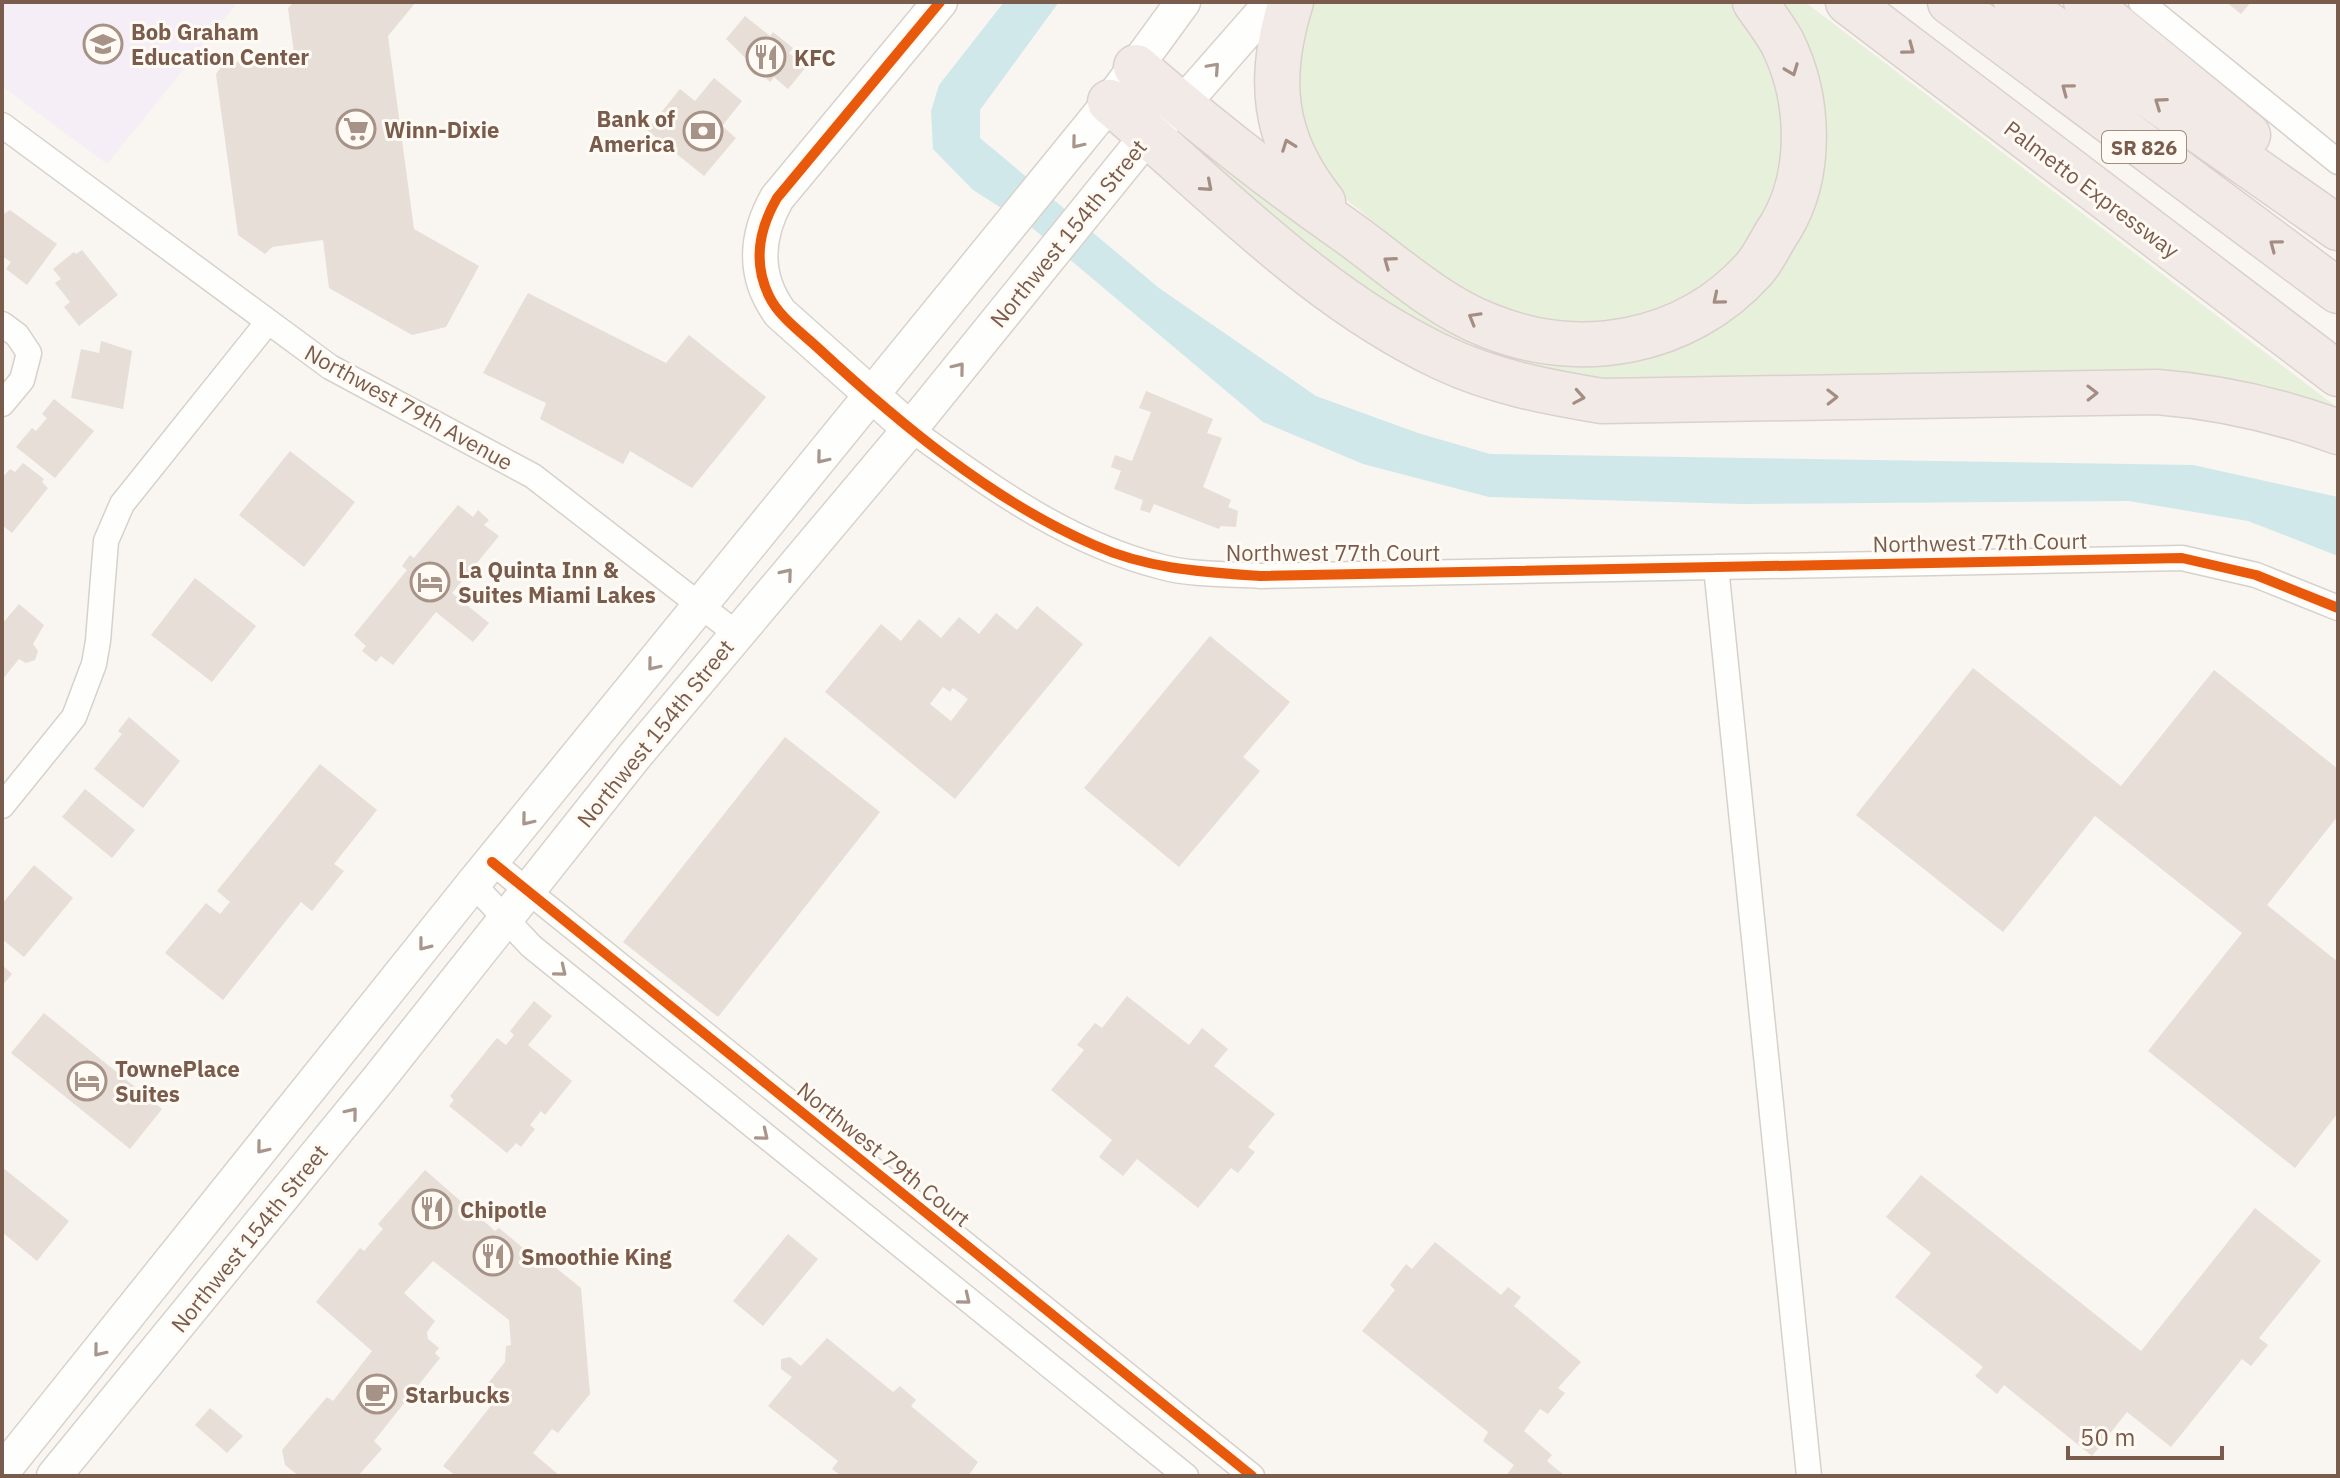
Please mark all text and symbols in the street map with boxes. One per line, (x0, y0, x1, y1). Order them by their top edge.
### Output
place label: Bob Graham Education Center (131, 17, 309, 71)
school or university icon: Bob Graham Education Center (82, 23, 124, 65)
restaurant icon: KFC (745, 36, 787, 78)
one-way arrow (1901, 40, 1915, 54)
place label: KFC (794, 43, 836, 72)
one-way arrow (1782, 62, 1799, 76)
one-way arrow (1204, 63, 1218, 78)
one-way arrow (2061, 85, 2076, 99)
one-way arrow (2154, 98, 2168, 113)
place label: Bank of America (589, 104, 675, 158)
supermarket icon: Winn-Dixie (335, 108, 377, 150)
bank icon: Bank of America (682, 110, 724, 152)
street label: Palmetto Expressway (1999, 114, 2185, 264)
place label: Winn-Dixie (384, 115, 499, 144)
road number: SR 826 (2102, 131, 2186, 163)
street label: Northwest 154th Street (983, 133, 1153, 333)
one-way arrow (1072, 134, 1087, 148)
one-way arrow (1281, 139, 1298, 153)
one-way arrow (1197, 176, 1212, 191)
one-way arrow (2270, 240, 2284, 254)
one-way arrow (1383, 257, 1398, 272)
one-way arrow (1713, 289, 1727, 304)
one-way arrow (1468, 312, 1483, 328)
street label: Northwest 79th Avenue (300, 338, 518, 476)
one-way arrow (949, 363, 964, 377)
one-way arrow (2086, 384, 2099, 402)
one-way arrow (1573, 388, 1586, 405)
one-way arrow (1826, 388, 1839, 405)
one-way arrow (817, 448, 831, 463)
street label: Northwest 77th Court (1872, 526, 2088, 558)
street label: Northwest 77th Court (1226, 538, 1440, 567)
place label: La Quinta Inn & Suites Miami Lakes (458, 555, 656, 609)
hotel icon: La Quinta Inn & Suites Miami Lakes (409, 561, 451, 603)
one-way arrow (777, 569, 792, 584)
street label: Northwest 154th Street (570, 633, 740, 833)
one-way arrow (648, 656, 662, 671)
one-way arrow (522, 810, 537, 825)
one-way arrow (419, 936, 434, 950)
one-way arrow (552, 961, 567, 976)
place label: TownePlace Suites (115, 1054, 240, 1108)
hotel icon: TownePlace Suites (66, 1060, 108, 1102)
street label: Northwest 79th Court (791, 1075, 977, 1233)
one-way arrow (342, 1108, 357, 1122)
one-way arrow (754, 1126, 769, 1140)
street label: Northwest 154th Street (164, 1138, 334, 1338)
one-way arrow (257, 1139, 272, 1153)
restaurant icon: Chipotle (411, 1188, 453, 1230)
place label: Chipotle (460, 1195, 547, 1224)
restaurant icon: Smoothie King (472, 1235, 514, 1277)
place label: Smoothie King (521, 1242, 672, 1271)
one-way arrow (956, 1289, 971, 1303)
one-way arrow (94, 1342, 109, 1356)
cafe icon: Starbucks (356, 1373, 398, 1415)
place label: Starbucks (405, 1380, 510, 1409)
scale bar (2068, 1410, 2222, 1460)
text: 50 m (2080, 1421, 2135, 1453)

